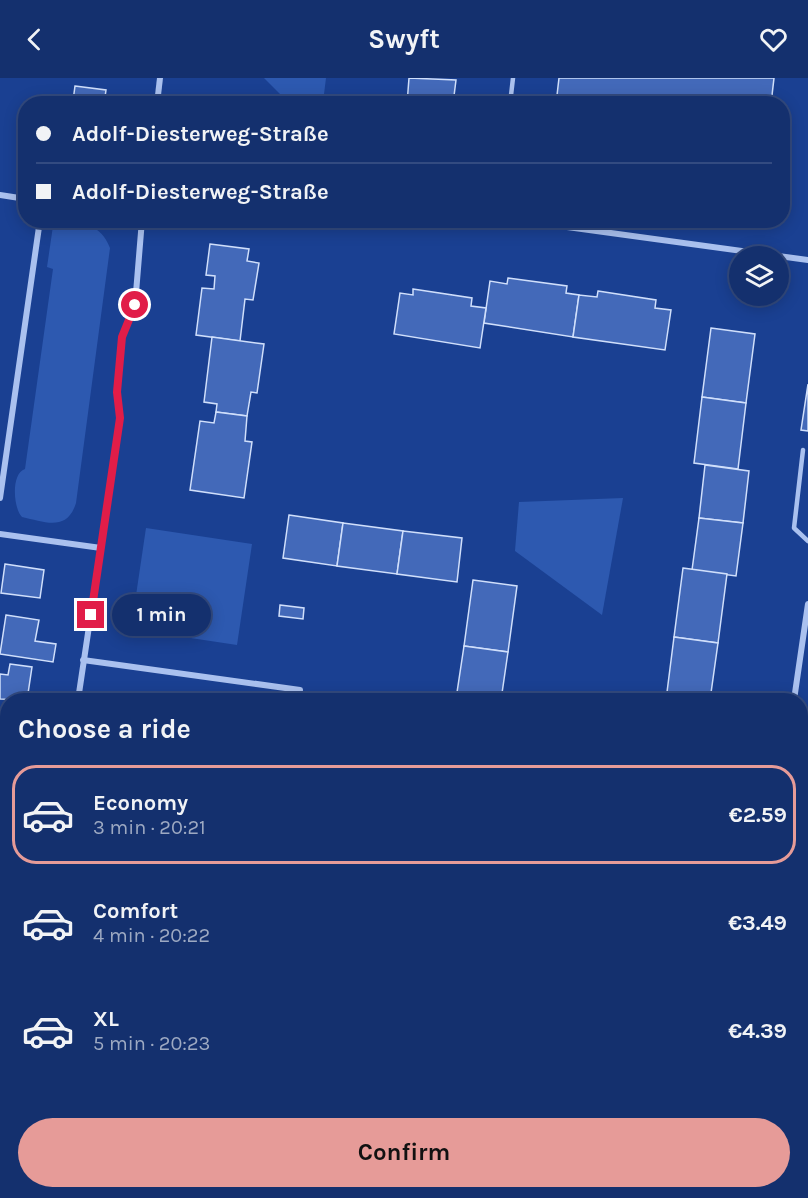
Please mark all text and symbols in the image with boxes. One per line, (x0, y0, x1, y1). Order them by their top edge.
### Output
icon: back (18, 23, 51, 56)
text: Swyft (368, 23, 440, 55)
icon: heart (757, 23, 790, 56)
text: Adolf-Diesterweg-Straße (72, 121, 329, 147)
text: Adolf-Diesterweg-Straße (72, 179, 329, 205)
map controls (729, 246, 789, 306)
button: layers (729, 246, 789, 306)
route start (121, 291, 148, 318)
callout: 1 min (112, 594, 211, 636)
route end (77, 601, 104, 628)
text: 1 min (136, 603, 187, 626)
text: Choose a ride (18, 713, 191, 745)
icon: car (21, 788, 75, 842)
text: Economy (93, 790, 188, 816)
text: €2.59 (729, 802, 787, 828)
text: 3 min · 20:21 (93, 816, 206, 839)
icon: car (21, 896, 75, 950)
text: Comfort (93, 898, 178, 924)
text: €3.49 (728, 910, 787, 936)
text: 4 min · 20:22 (93, 924, 210, 947)
icon: car (21, 1004, 75, 1058)
text: XL (93, 1006, 119, 1032)
text: €4.39 (728, 1018, 787, 1044)
text: 5 min · 20:23 (93, 1032, 210, 1055)
button: Confirm (18, 1118, 790, 1187)

